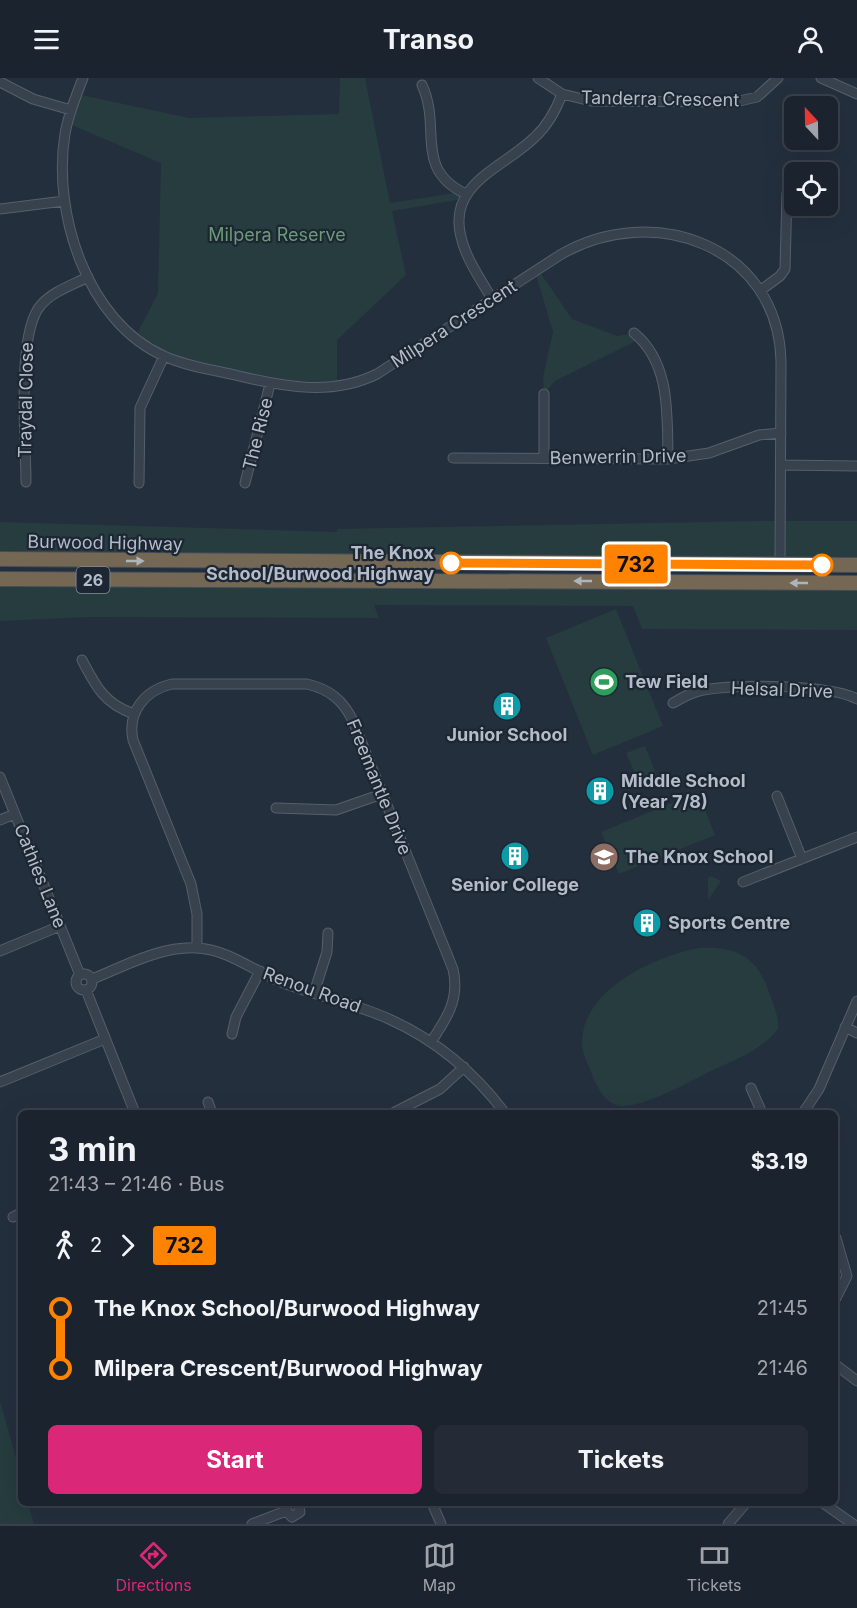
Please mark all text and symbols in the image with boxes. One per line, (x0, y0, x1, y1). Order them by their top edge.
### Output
icon: menu (30, 23, 63, 56)
text: Transo (383, 23, 474, 56)
icon: person (794, 23, 827, 56)
street label: Tanderra Crescent (581, 87, 740, 110)
north arrow (784, 96, 838, 150)
map controls (784, 96, 838, 216)
button: locate (784, 162, 838, 216)
park label: Milpera Reserve (208, 224, 346, 245)
street label: Milpera Crescent (387, 275, 520, 372)
street label: Traydal Close (14, 342, 37, 458)
street label: The Rise (238, 396, 277, 472)
street label: Benwerrin Drive (549, 445, 686, 468)
street label: Burwood Highway (27, 531, 183, 554)
place label: The Knox School/Burwood Highway (206, 542, 435, 584)
line badge: 732 (602, 544, 670, 584)
marker: The Knox School/Burwood Highway (440, 552, 462, 574)
text: 732 (617, 552, 655, 577)
unlabelled marker (811, 554, 833, 576)
one-way arrow (125, 556, 144, 566)
road number: 26 (76, 567, 110, 593)
one-way arrow (573, 576, 592, 586)
one-way arrow (789, 578, 808, 588)
sports icon: Tew Field (588, 666, 620, 698)
place label: Tew Field (625, 671, 708, 692)
street label: Helsal Drive (731, 677, 833, 702)
building icon: Junior School (491, 690, 523, 722)
street label: Freemantle Drive (343, 716, 416, 858)
place label: Junior School (447, 724, 567, 745)
place label: Middle School (Year 7/8) (621, 770, 746, 812)
building icon: Middle School (Year 7/8) (584, 775, 616, 807)
street label: Cathies Lane (10, 821, 71, 931)
building icon: Senior College (499, 840, 531, 872)
school or university icon: The Knox School (588, 841, 620, 873)
place label: The Knox School (625, 846, 773, 867)
place label: Senior College (451, 874, 579, 895)
building icon: Sports Centre (631, 907, 663, 939)
place label: Sports Centre (668, 912, 790, 933)
street label: Renou Road (260, 962, 364, 1017)
text: 3 min (48, 1129, 137, 1169)
text: $3.19 (751, 1148, 808, 1174)
text: 21:43 – 21:46 · Bus (48, 1172, 225, 1196)
icon: walk (48, 1229, 81, 1262)
icon: forward (111, 1229, 144, 1262)
text: 2 (90, 1233, 102, 1257)
text: 732 (165, 1233, 204, 1258)
text: The Knox School/Burwood Highway (94, 1295, 480, 1321)
text: 21:45 (757, 1296, 808, 1320)
text: Milpera Crescent/Burwood Highway (94, 1355, 483, 1381)
text: 21:46 (757, 1356, 808, 1380)
button: Start (48, 1425, 422, 1494)
button: Tickets (434, 1425, 808, 1494)
tab: Directions (115, 1539, 192, 1595)
tab: Map (423, 1539, 456, 1595)
tab: Tickets (687, 1539, 741, 1595)

